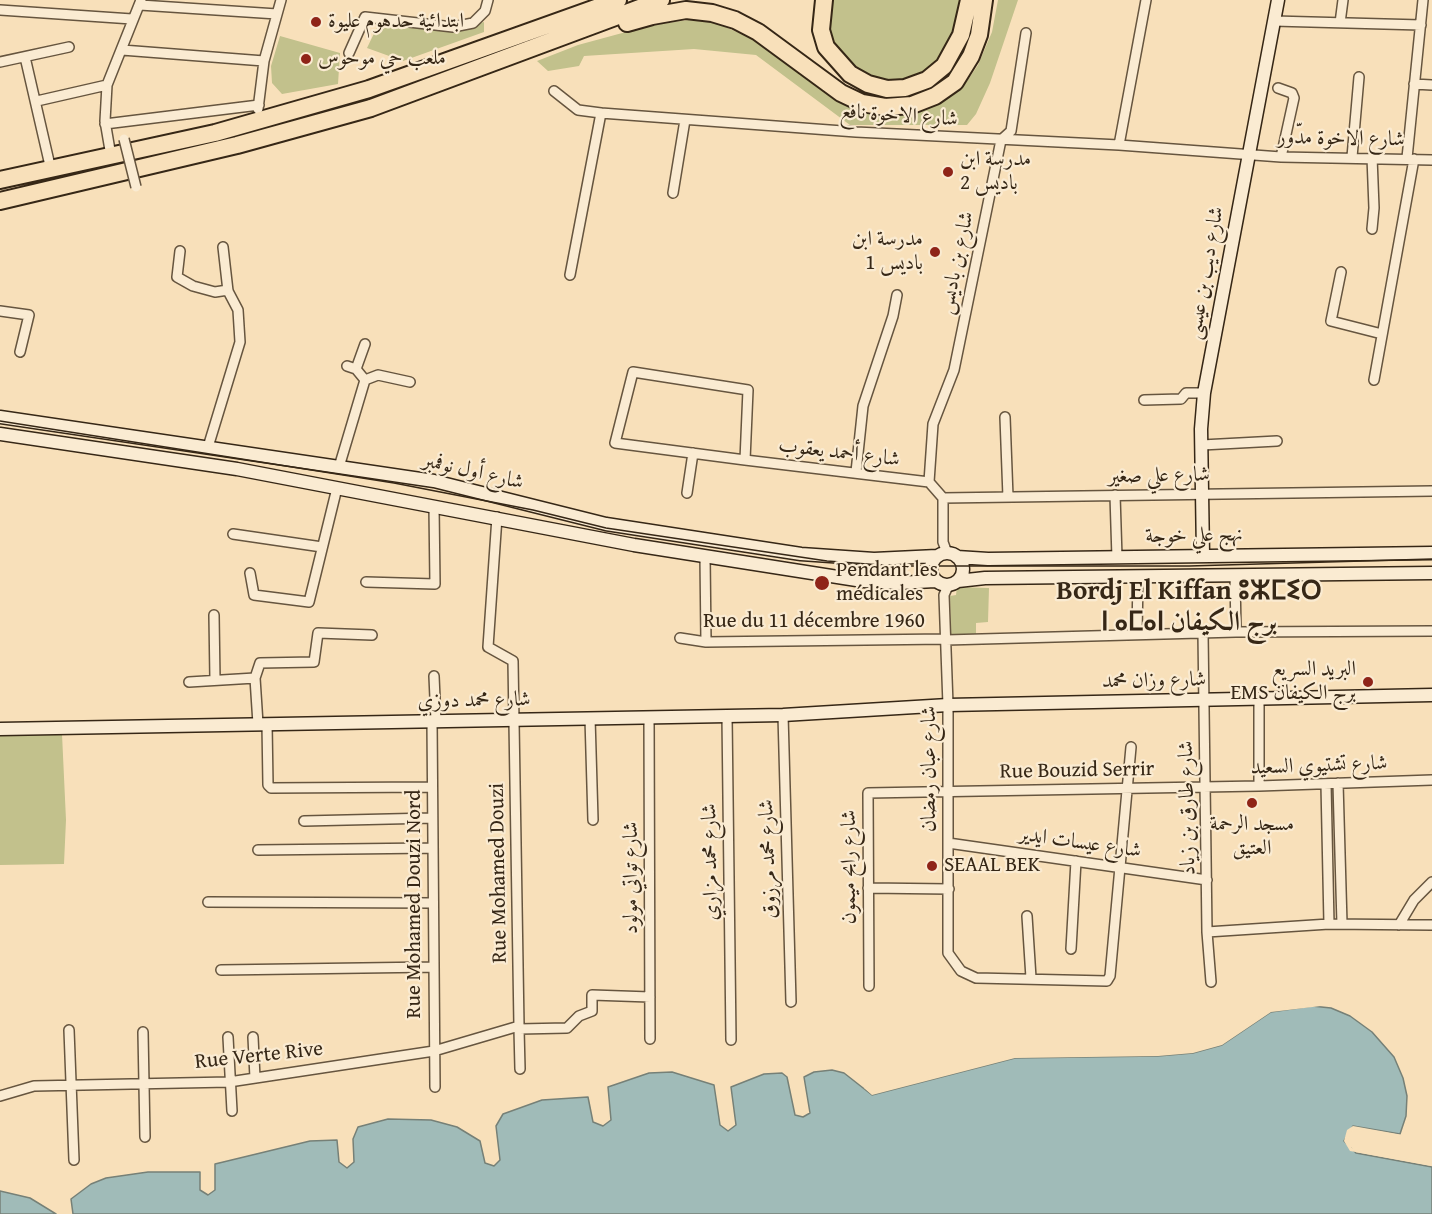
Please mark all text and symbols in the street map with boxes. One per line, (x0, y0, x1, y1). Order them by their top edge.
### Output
place label: ابتدائية حدهوم عليوة (328, 9, 464, 35)
marker: ابتدائية حدهوم عليوة (309, 15, 323, 29)
place label: ملعب حي موحوس (318, 46, 446, 72)
marker: ملعب حي موحوس (299, 52, 313, 66)
street label: شارع الاخوة نافع (839, 99, 959, 133)
street label: شارع الاخوة مدّور (1277, 125, 1405, 153)
place label: مدرسة ابن باديس 2 (960, 147, 1031, 197)
marker: مدرسة ابن باديس 2 (941, 165, 955, 179)
street label: شارع ديب بن عيسى (1182, 205, 1230, 341)
street label: شارع بن باديس (934, 209, 980, 317)
place label: مدرسة ابن باديس 1 (852, 227, 923, 277)
marker: مدرسة ابن باديس 1 (928, 245, 942, 259)
street label: شارع أحمد يعقوب (777, 433, 901, 473)
street label: شارع أول نوفمبر (420, 448, 526, 496)
street label: شارع علي صغير (1108, 463, 1210, 489)
street label: نهج علي خوجة (1145, 523, 1243, 549)
place label: Pendant les médicales (836, 558, 938, 608)
marker: Pendant les médicales (813, 574, 831, 592)
district label: Bordj El Kiffan ⵓⵣⵎⵉⵔ ⵏ ⴰⵎⴰⵏ برج الكيفان (1056, 576, 1322, 639)
street label: Rue du 11 décembre 1960 (703, 609, 925, 635)
place label: البريد السريع EMS برج الكيفان (1230, 657, 1356, 707)
street label: شارع وزان محمد (1102, 667, 1206, 695)
marker: البريد السريع EMS برج الكيفان (1361, 675, 1375, 689)
street label: شارع محمد دوزي (417, 687, 531, 715)
street label: شارع عبان رمضان (917, 706, 943, 832)
street label: شارع طارق بن زياد (1174, 740, 1202, 876)
street label: شارع تشتيوي السعيد (1250, 751, 1388, 781)
street label: Rue Bouzid Serrir (999, 757, 1155, 785)
street label: Rue Mohamed Douzi (485, 783, 513, 963)
street label: Rue Mohamed Douzi Nord (402, 789, 428, 1019)
marker: مسجد الرحمة العتيق (1245, 796, 1259, 810)
street label: شارع محمد مرزوق (754, 799, 784, 919)
street label: شارع محمد مزاري (697, 803, 725, 921)
street label: شارع رابح ميمون (837, 810, 863, 924)
place label: مسجد الرحمة العتيق (1210, 812, 1294, 862)
street label: شارع تواتي مولود (619, 822, 645, 934)
street label: شارع عيسات ايدير (1017, 822, 1143, 864)
place label: SEAAL BEK (944, 853, 1040, 879)
marker: SEAAL BEK (925, 859, 939, 873)
street label: Rue Verte Rive (194, 1037, 324, 1075)

